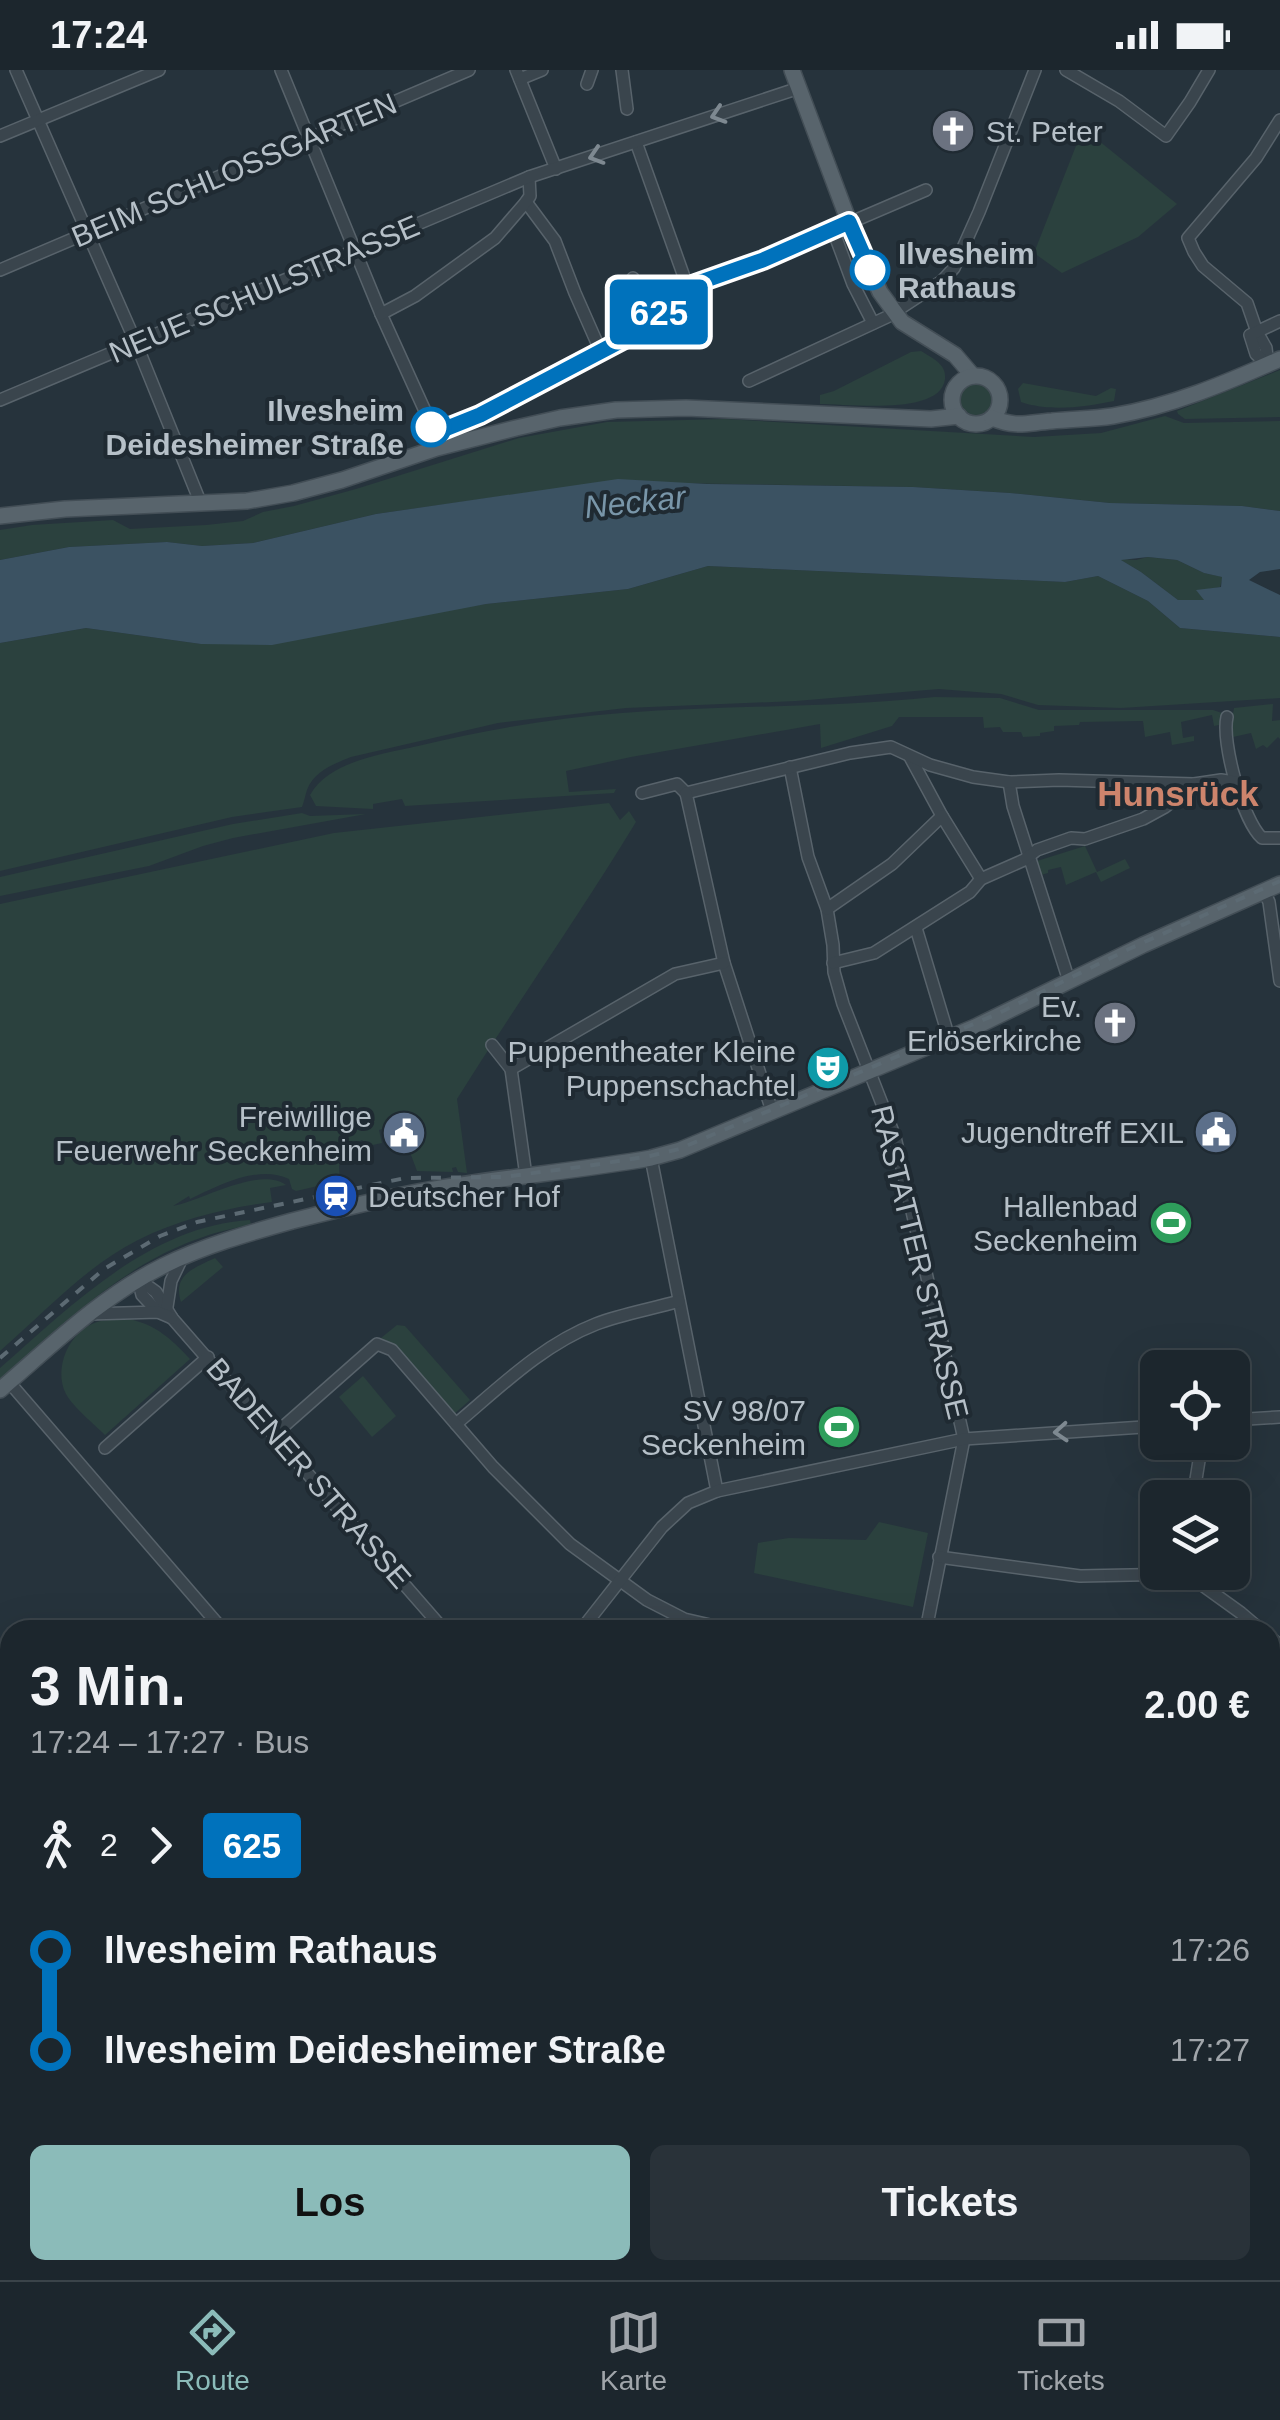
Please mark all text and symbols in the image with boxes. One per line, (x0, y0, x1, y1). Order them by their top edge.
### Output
text: 17:24 (50, 14, 147, 56)
street label: BEIM SCHLOSSGARTEN (67, 87, 401, 253)
one-way arrow (710, 104, 727, 124)
church icon: St. Peter (930, 108, 976, 154)
place label: St. Peter (986, 115, 1103, 148)
one-way arrow (589, 144, 606, 164)
street label: NEUE SCHULSTRASSE (104, 209, 424, 369)
place label: Ilvesheim Rathaus (898, 237, 1035, 304)
marker: Ilvesheim Rathaus (851, 251, 889, 289)
line badge: 625 (602, 280, 716, 344)
text: 625 (630, 293, 688, 332)
place label: Ilvesheim Deidesheimer Straße (106, 394, 404, 461)
marker: Ilvesheim Deidesheimer Straße (412, 408, 450, 446)
water label: Neckar (583, 479, 689, 525)
district label: Hunsrück (1097, 774, 1259, 813)
place label: Ev. Erlöserkirche (907, 990, 1082, 1057)
church icon: Ev. Erlöserkirche (1092, 1000, 1138, 1046)
place label: Puppentheater Kleine Puppenschachtel (507, 1035, 796, 1102)
theatre icon: Puppentheater Kleine Puppenschachtel (805, 1045, 851, 1091)
place label: Freiwillige Feuerwehr Seckenheim (55, 1100, 372, 1167)
street label: RASTATTER STRASSE (865, 1102, 975, 1422)
public building icon: Jugendtreff EXIL (1193, 1109, 1239, 1155)
public building icon: Freiwillige Feuerwehr Seckenheim (381, 1110, 427, 1156)
place label: Jugendtreff EXIL (961, 1116, 1184, 1149)
station icon: Deutscher Hof (313, 1173, 359, 1219)
place label: Deutscher Hof (368, 1180, 560, 1213)
place label: Hallenbad Seckenheim (973, 1190, 1138, 1257)
sports icon: Hallenbad Seckenheim (1148, 1200, 1194, 1246)
map controls (1140, 1350, 1250, 1590)
button: locate (1140, 1350, 1250, 1460)
street label: BADENER STRASSE (200, 1351, 418, 1595)
place label: SV 98/07 Seckenheim (641, 1394, 806, 1461)
sports icon: SV 98/07 Seckenheim (816, 1404, 862, 1450)
one-way arrow (1052, 1421, 1068, 1442)
button: layers (1140, 1480, 1250, 1590)
text: 3 Min. (30, 1655, 186, 1717)
text: 2.00 € (1144, 1684, 1250, 1726)
text: 17:24 – 17:27 · Bus (30, 1724, 309, 1760)
icon: walk (30, 1818, 85, 1873)
icon: forward (133, 1818, 188, 1873)
text: 625 (223, 1826, 281, 1865)
text: 2 (100, 1827, 118, 1863)
text: Ilvesheim Rathaus (104, 1929, 438, 1971)
text: 17:26 (1170, 1932, 1250, 1968)
text: Ilvesheim Deidesheimer Straße (104, 2029, 666, 2071)
text: 17:27 (1170, 2032, 1250, 2068)
button: Los (30, 2145, 630, 2260)
button: Tickets (650, 2145, 1250, 2260)
tab: Route (175, 2305, 250, 2397)
tab: Karte (600, 2305, 667, 2397)
tab: Tickets (1017, 2305, 1105, 2397)

